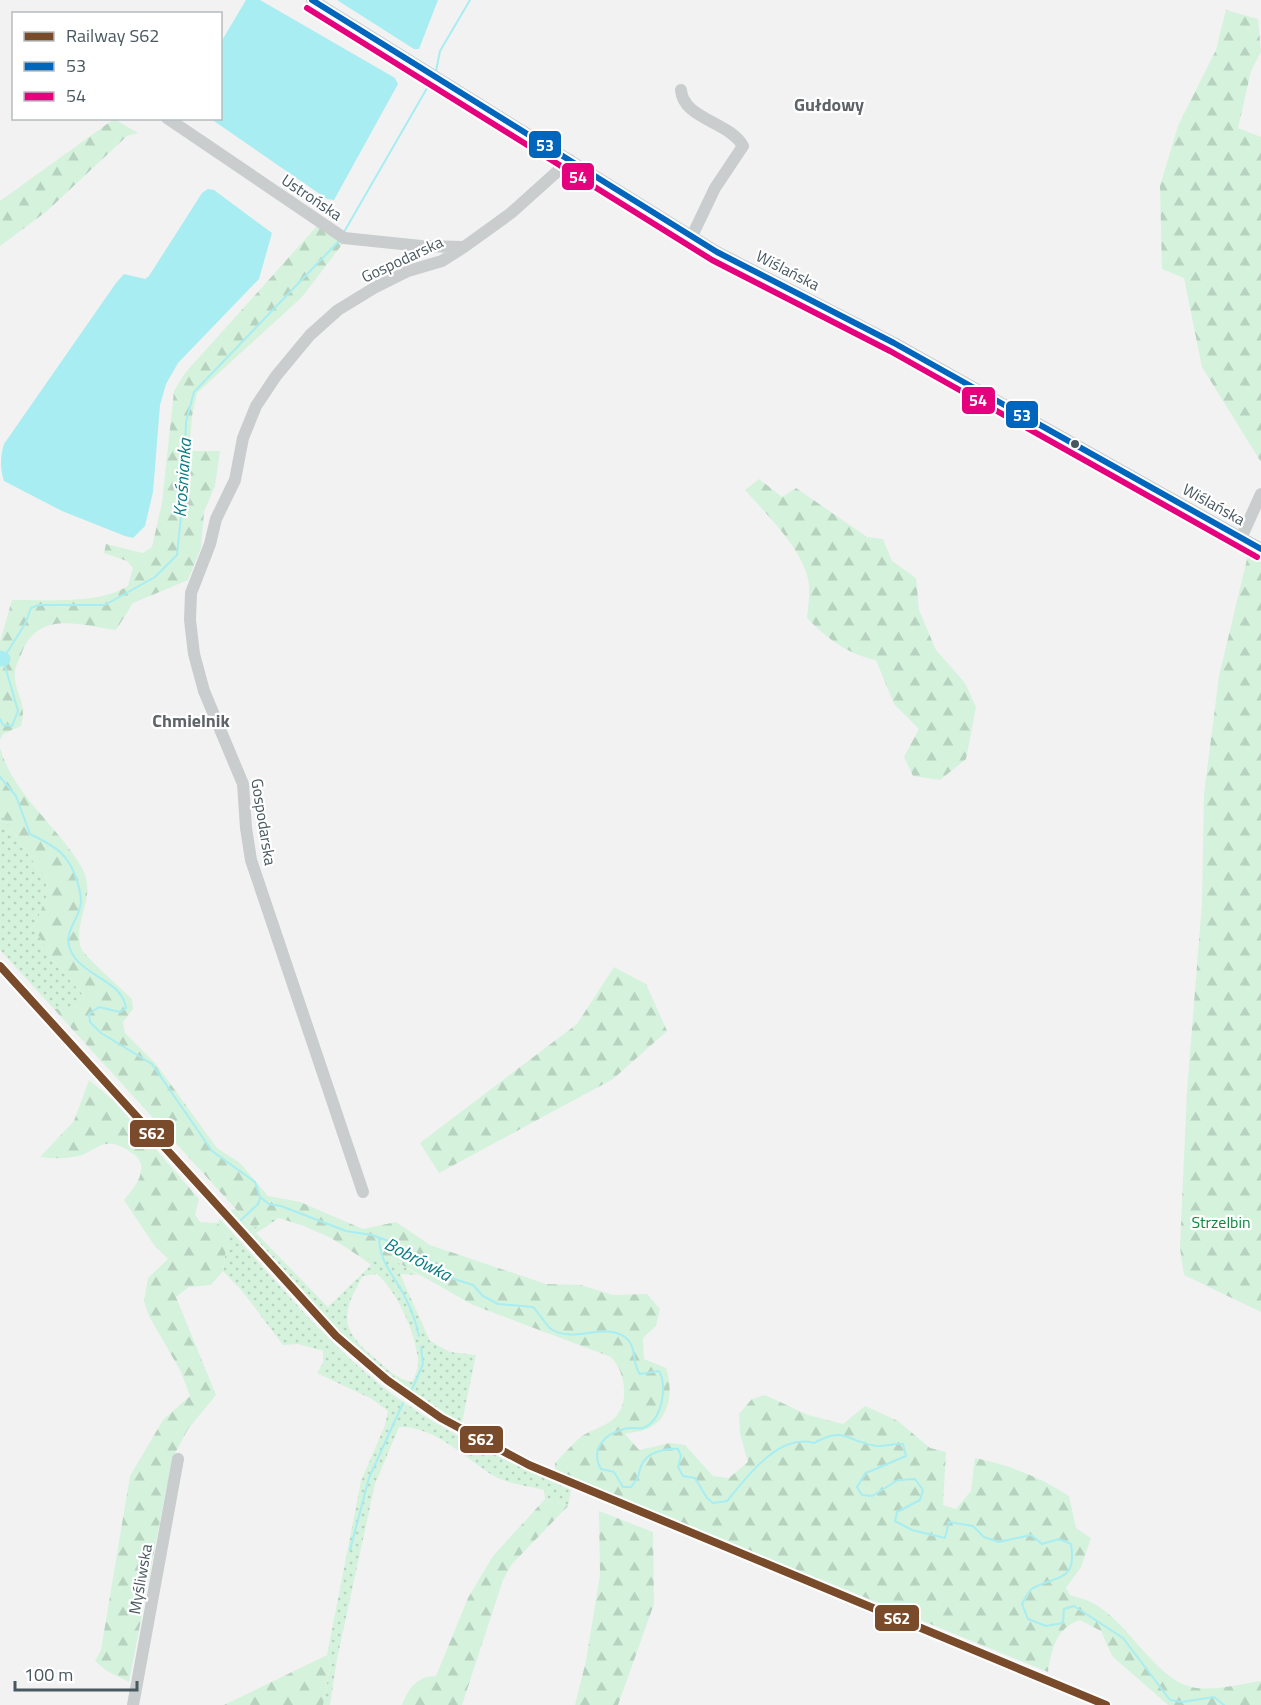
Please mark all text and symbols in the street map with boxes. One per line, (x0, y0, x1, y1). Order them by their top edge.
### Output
legend (12, 12, 222, 120)
text: Railway S62 (66, 22, 159, 49)
text: 53 (66, 52, 86, 79)
text: 54 (66, 82, 86, 109)
district label: Gułdowy (794, 91, 864, 118)
line badge: 53 (528, 130, 562, 159)
text: 53 (536, 133, 554, 157)
line badge: 54 (561, 162, 595, 191)
text: 54 (569, 165, 587, 189)
street label: Ustrońska (277, 168, 347, 226)
street label: Gospodarska (357, 230, 447, 288)
street label: Wiślańska (752, 244, 824, 296)
line badge: 54 (961, 386, 996, 415)
text: 54 (969, 388, 987, 412)
line badge: 53 (1005, 400, 1039, 429)
text: 53 (1013, 403, 1031, 427)
water label: Krośnianka (166, 437, 198, 518)
unlabelled marker (1069, 438, 1081, 450)
street label: Wiślańska (1178, 477, 1250, 531)
district label: Chmielnik (152, 707, 230, 734)
street label: Gospodarska (245, 777, 283, 867)
line badge: S62 (129, 1119, 175, 1148)
text: S62 (139, 1121, 165, 1145)
park label: Strzelbin (1191, 1210, 1251, 1234)
water label: Bobrówka (380, 1230, 457, 1288)
line badge: S62 (459, 1425, 504, 1454)
text: S62 (468, 1427, 494, 1451)
street label: Myśliwska (122, 1542, 158, 1616)
line badge: S62 (874, 1604, 920, 1632)
text: S62 (884, 1606, 910, 1630)
scale bar (15, 1654, 136, 1692)
text: 100 m (24, 1661, 73, 1688)

